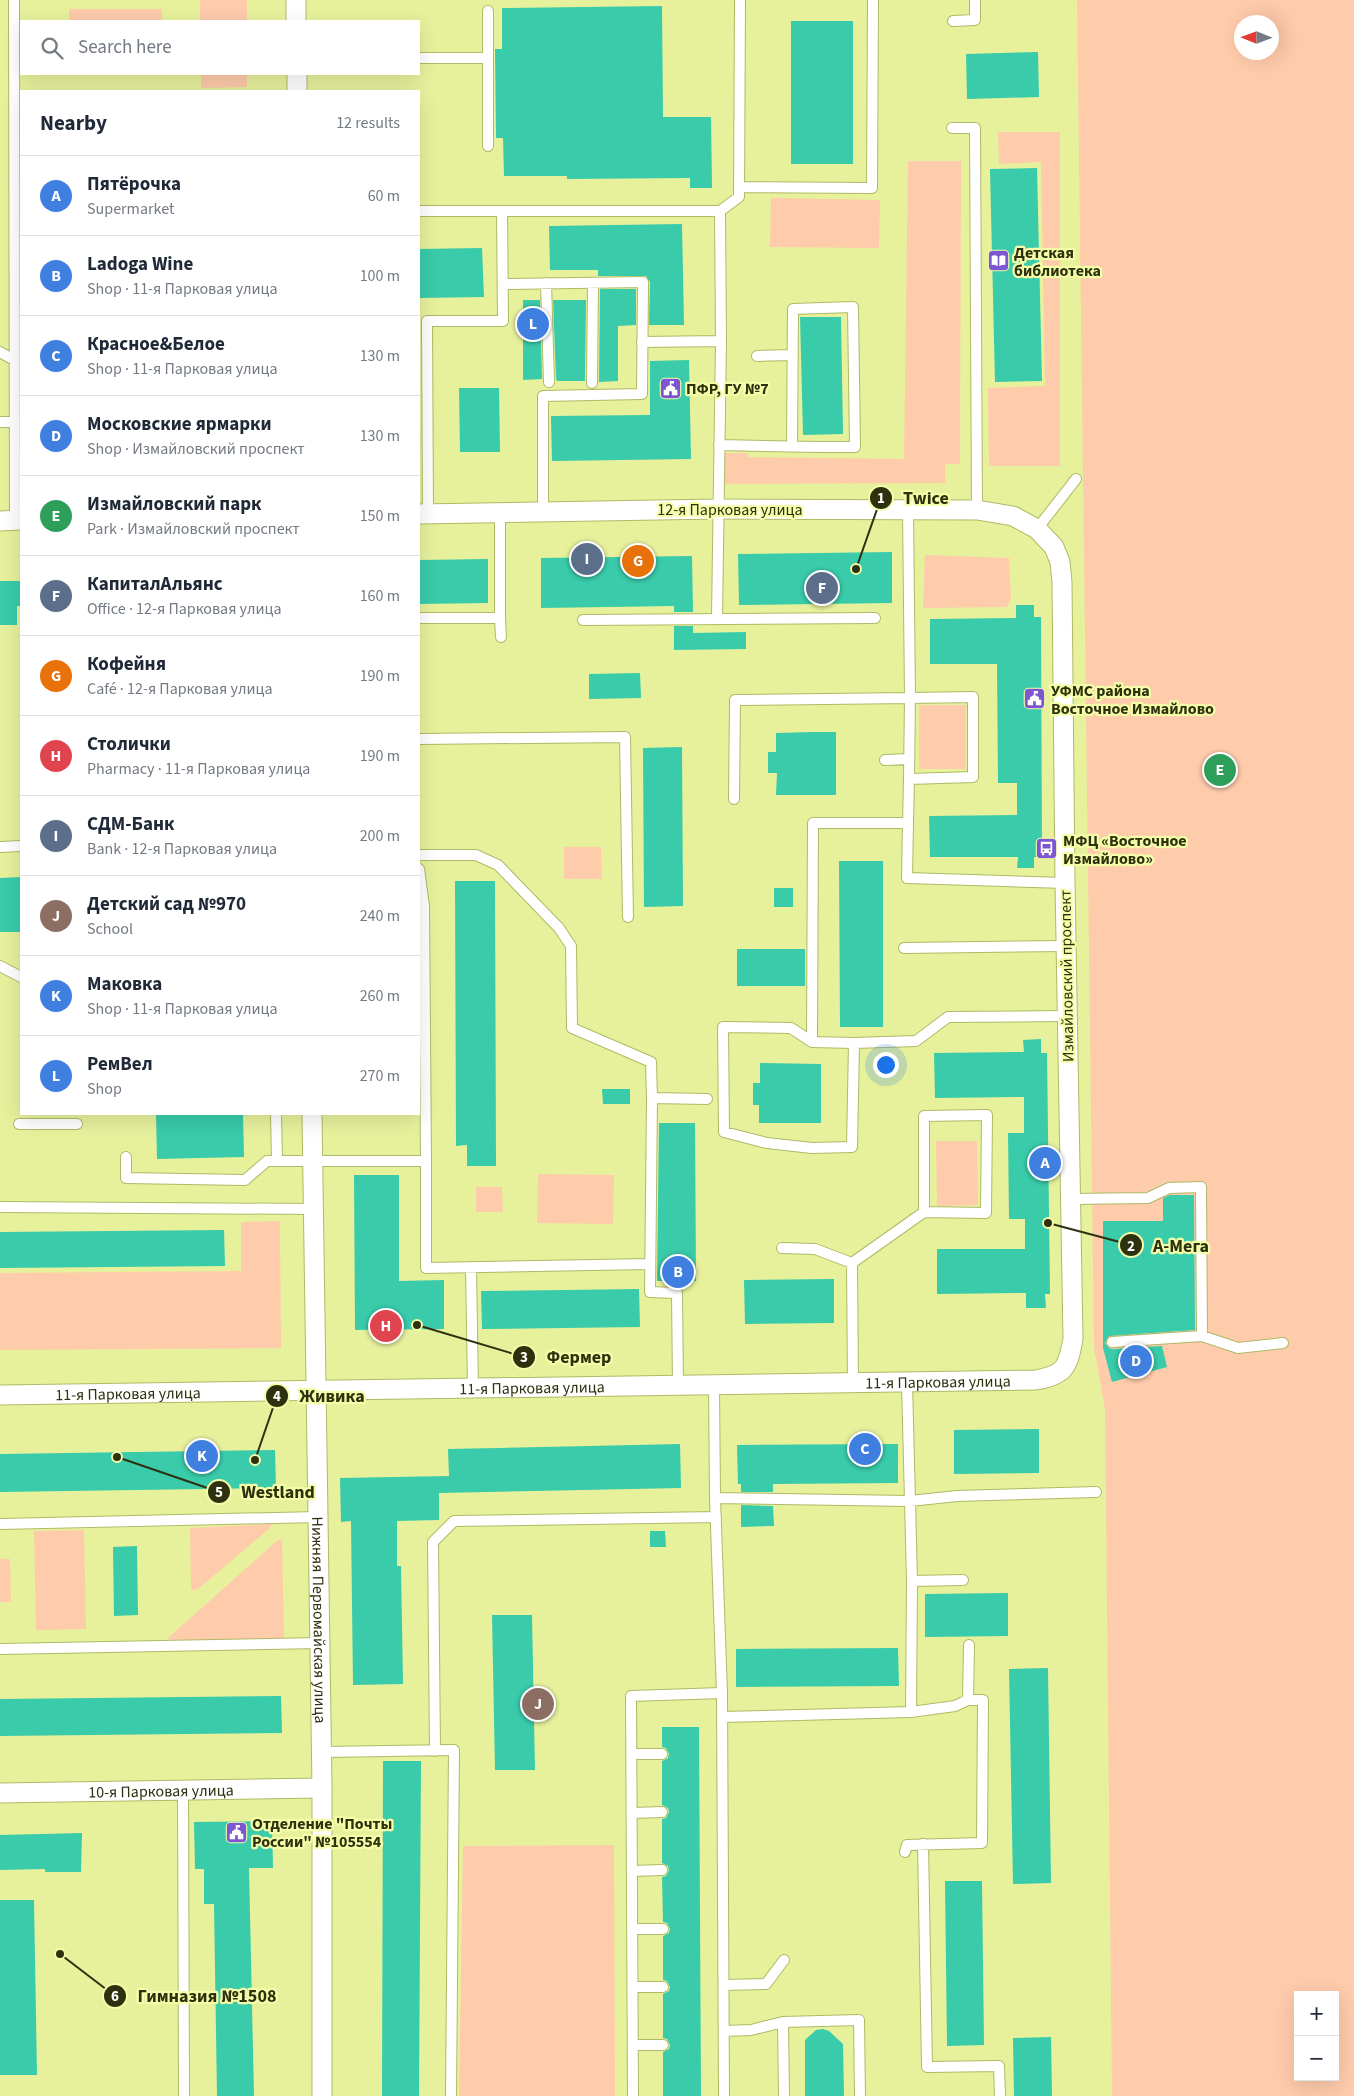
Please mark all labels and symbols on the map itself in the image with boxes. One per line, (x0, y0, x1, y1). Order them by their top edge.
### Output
north arrow (1234, 15, 1279, 60)
place label: Детская библиотека (1014, 242, 1101, 282)
library icon: Детская библиотека (986, 249, 1010, 273)
pin: L (517, 305, 549, 343)
public building icon: ПФР, ГУ №7 (658, 376, 682, 400)
place label: ПФР, ГУ №7 (686, 378, 769, 400)
callout: Twice (869, 481, 959, 514)
text: Twice (903, 486, 949, 511)
text: 1 (877, 488, 885, 509)
street label: 12-я Парковая улица (657, 499, 803, 521)
pin: I (571, 540, 603, 578)
pin: G (622, 542, 654, 580)
pin: F (806, 569, 838, 607)
place label: УФМС района Восточное Измайлово (1051, 680, 1214, 720)
public building icon: УФМС района Восточное Измайлово (1023, 687, 1047, 711)
pin: E (1204, 751, 1236, 789)
place label: МФЦ «Восточное Измайлово» (1063, 830, 1187, 870)
bus stop icon: МФЦ «Восточное Измайлово» (1035, 837, 1059, 861)
street label: Измайловский проспект (1054, 890, 1080, 1062)
your location (873, 1052, 899, 1078)
pin: A (1029, 1144, 1061, 1182)
callout: А-Мега (1119, 1229, 1219, 1262)
text: А-Мега (1152, 1234, 1209, 1259)
text: 2 (1127, 1236, 1135, 1257)
pin: B (662, 1253, 694, 1291)
pin: H (370, 1307, 402, 1345)
callout: Фермер (511, 1340, 621, 1373)
pin: D (1120, 1342, 1152, 1380)
text: Фермер (547, 1345, 611, 1370)
text: 3 (520, 1347, 528, 1368)
street label: 11-я Парковая улица (865, 1370, 1011, 1394)
street label: 11-я Парковая улица (459, 1376, 605, 1400)
callout: Живика (265, 1380, 375, 1413)
street label: 11-я Парковая улица (55, 1382, 201, 1406)
text: Живика (299, 1384, 365, 1409)
text: 4 (273, 1386, 281, 1407)
pin: C (849, 1430, 881, 1468)
pin: K (186, 1437, 218, 1475)
callout: Westland (206, 1475, 325, 1508)
text: Westland (241, 1480, 315, 1505)
text: 5 (215, 1482, 223, 1503)
street label: Нижняя Первомайская улица (306, 1516, 331, 1724)
pin: J (522, 1685, 554, 1723)
street label: 10-я Парковая улица (88, 1779, 234, 1804)
place label: Отделение "Почты России" №105554 (252, 1813, 392, 1853)
public building icon: Отделение "Почты России" №105554 (224, 1820, 248, 1844)
callout: Гимназия №1508 (103, 1979, 286, 2012)
text: Гимназия №1508 (138, 1984, 276, 2009)
text: 6 (111, 1986, 119, 2007)

